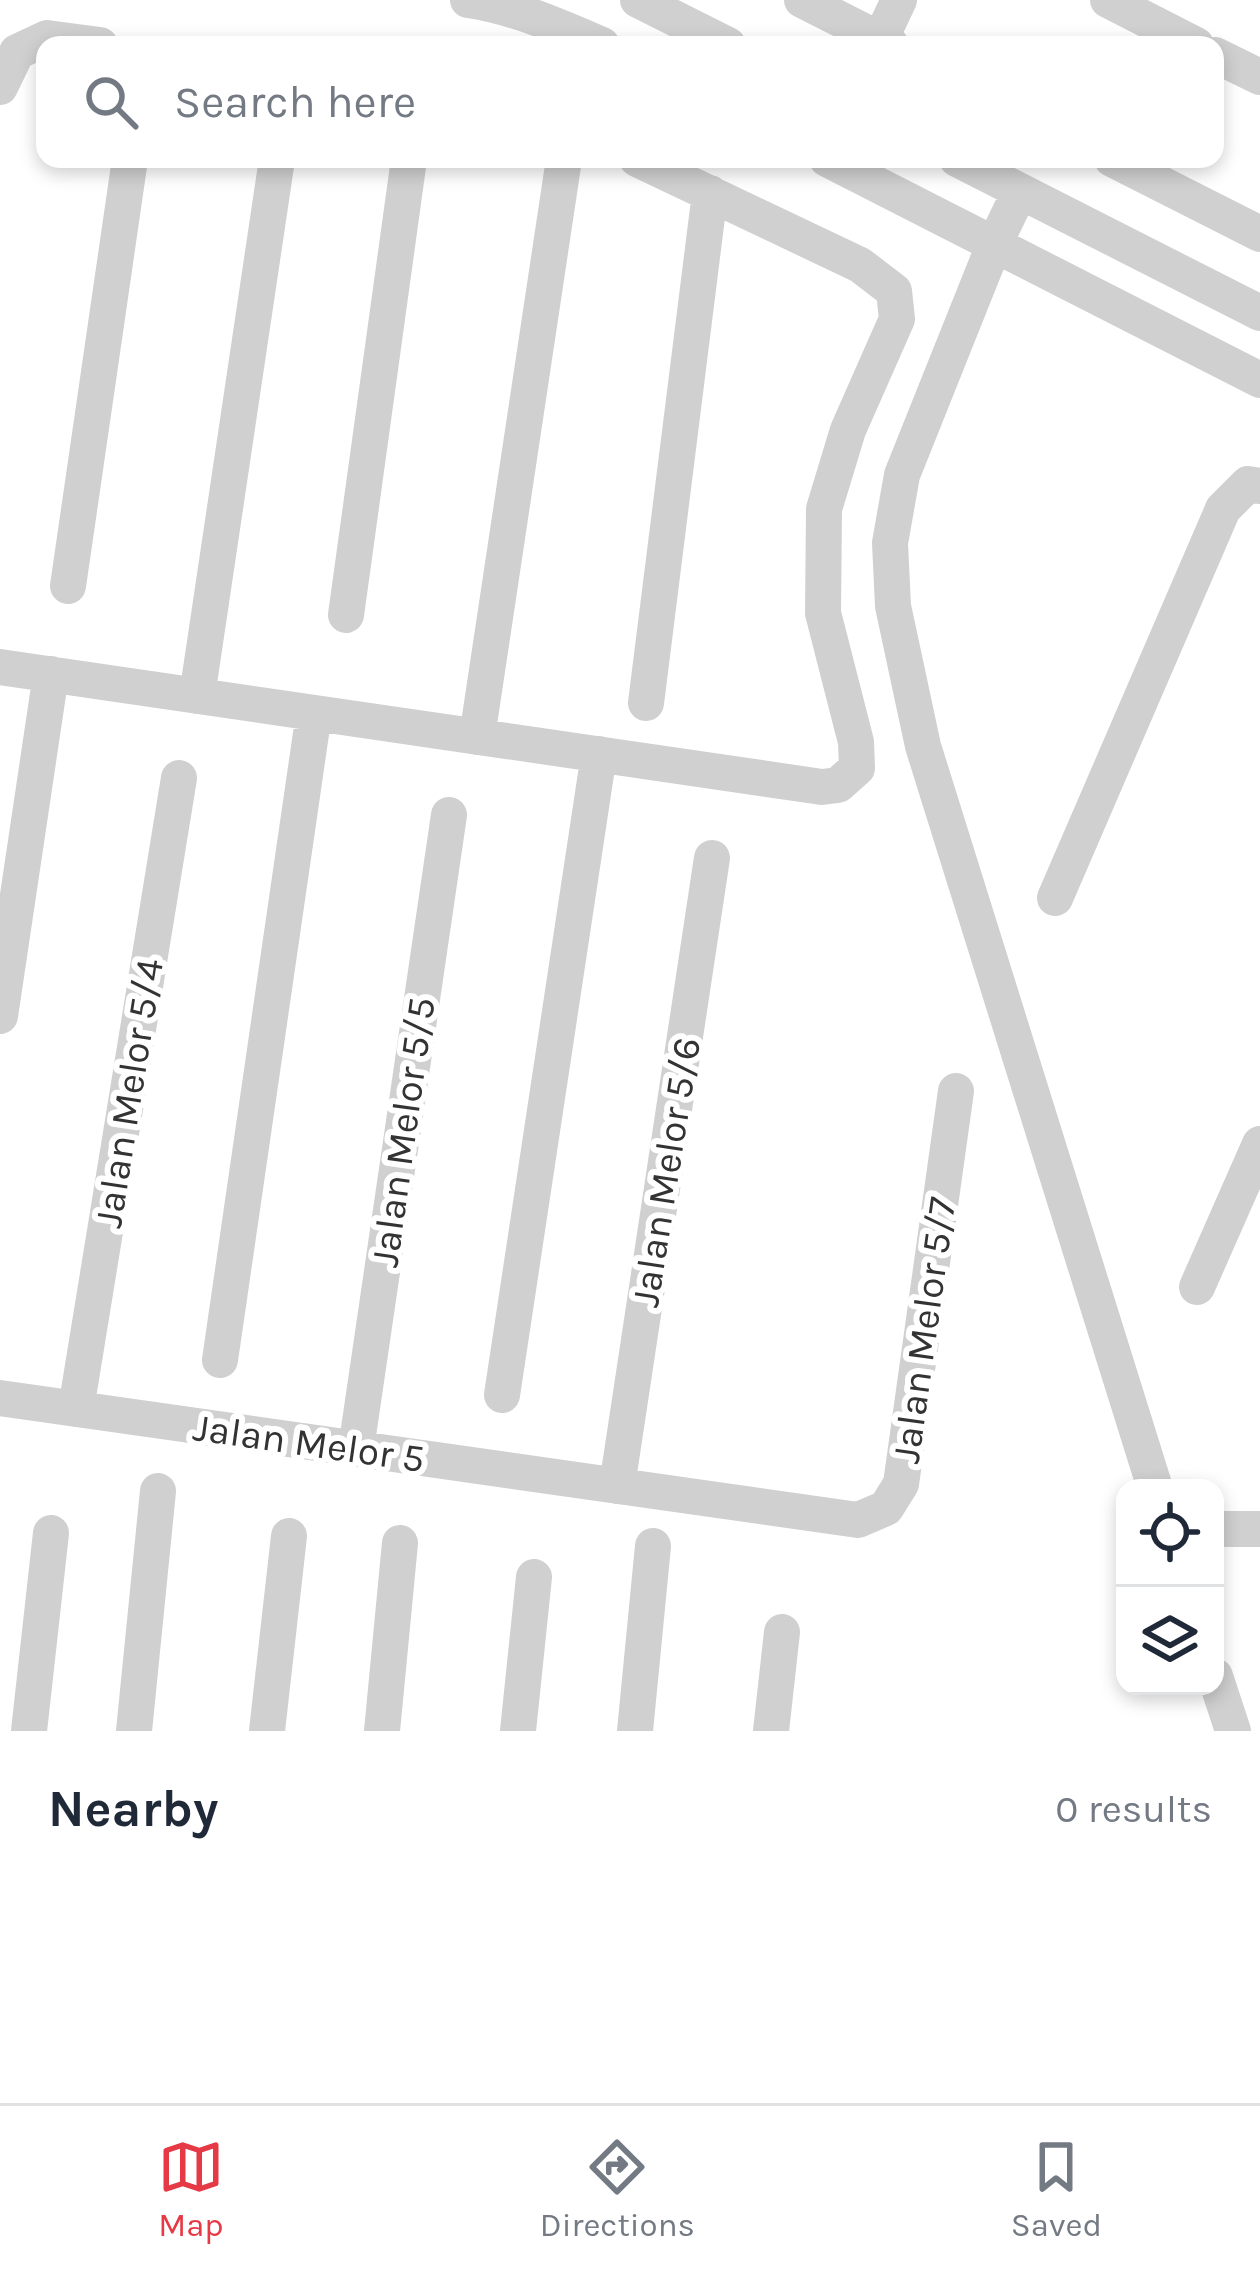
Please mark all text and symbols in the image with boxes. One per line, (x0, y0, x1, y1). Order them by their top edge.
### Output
search box (36, 36, 1224, 168)
icon: search (78, 69, 144, 135)
text: Search here (174, 76, 416, 128)
street label: Jalan Melor 5/4 (85, 955, 173, 1231)
street label: Jalan Melor 5/5 (361, 994, 445, 1270)
street label: Jalan Melor 5/6 (622, 1034, 710, 1310)
street label: Jalan Melor 5/7 (883, 1194, 965, 1466)
street label: Jalan Melor 5 (190, 1404, 427, 1482)
map controls (1116, 1479, 1224, 1695)
button: locate (1116, 1479, 1224, 1587)
button: layers (1116, 1587, 1224, 1695)
text: Nearby (48, 1779, 218, 1839)
text: 0 results (1055, 1786, 1212, 1832)
tab: Map (158, 2134, 224, 2244)
tab: Directions (540, 2134, 695, 2244)
tab: Saved (1011, 2134, 1102, 2244)

